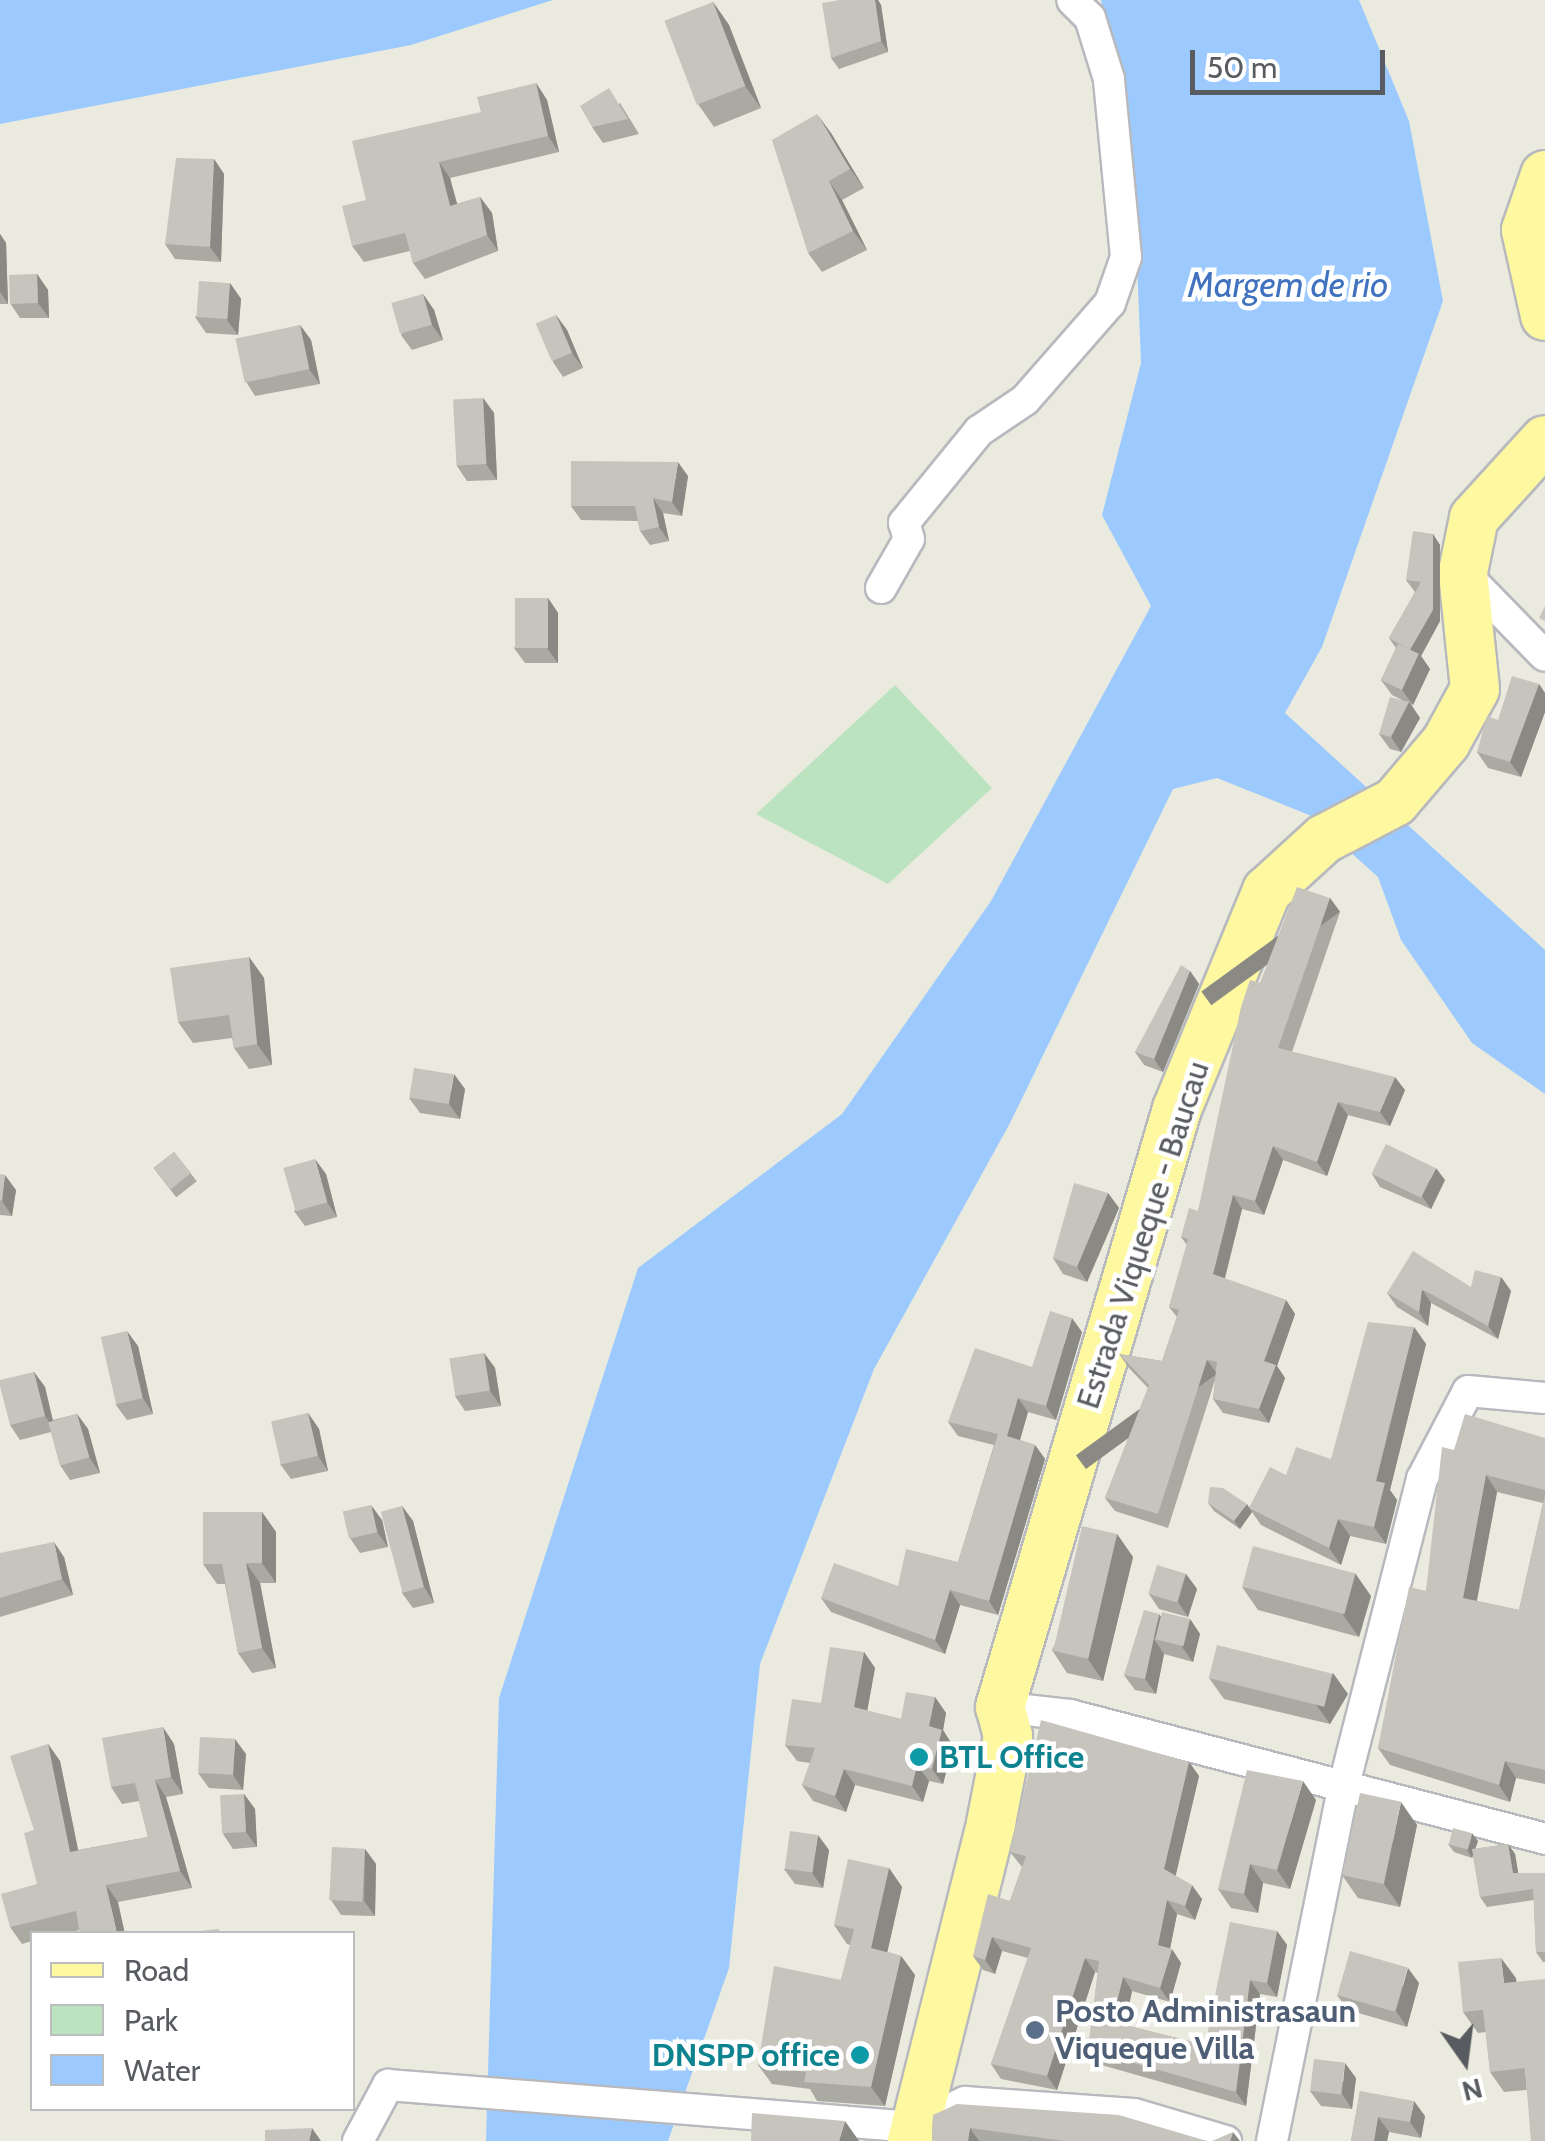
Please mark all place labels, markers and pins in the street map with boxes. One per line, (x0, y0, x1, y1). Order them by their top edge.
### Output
place label: BTL Office (939, 1738, 1084, 1776)
marker: BTL Office (908, 1746, 930, 1768)
place label: Posto Administrasaun Viqueque Villa (1055, 1993, 1356, 2068)
marker: Posto Administrasaun Viqueque Villa (1024, 2019, 1046, 2041)
place label: DNSPP office (652, 2036, 840, 2074)
marker: DNSPP office (849, 2044, 871, 2066)

